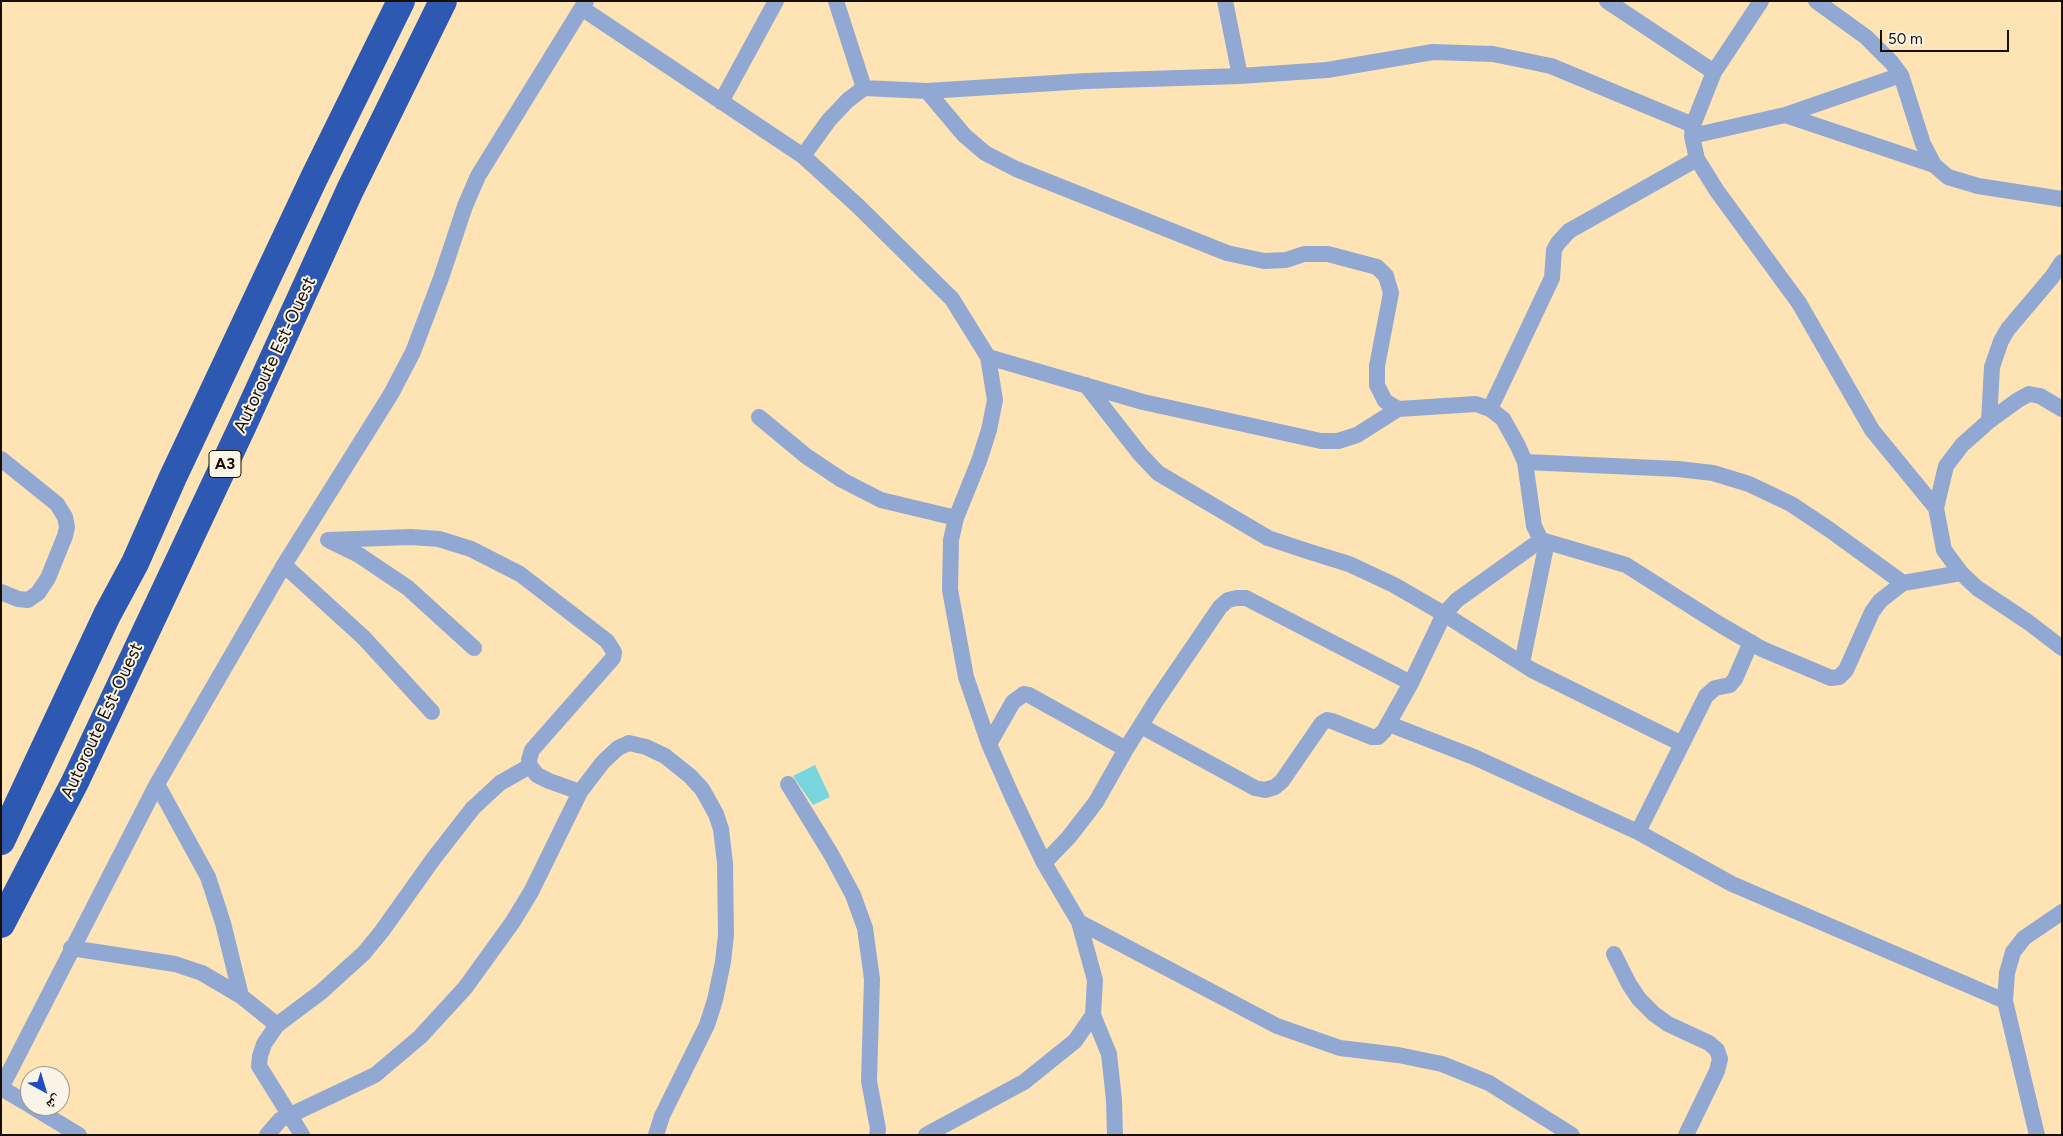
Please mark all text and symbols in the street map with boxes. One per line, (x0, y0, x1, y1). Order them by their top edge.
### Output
scale bar (1883, 20, 2012, 52)
text: 50 m (1888, 30, 1923, 48)
street label: Autoroute Est-Ouest (229, 274, 321, 436)
road number: A3 (209, 450, 241, 478)
street label: Autoroute Est-Ouest (56, 640, 148, 802)
north arrow (20, 1066, 70, 1116)
text: ش (43, 1091, 65, 1114)

